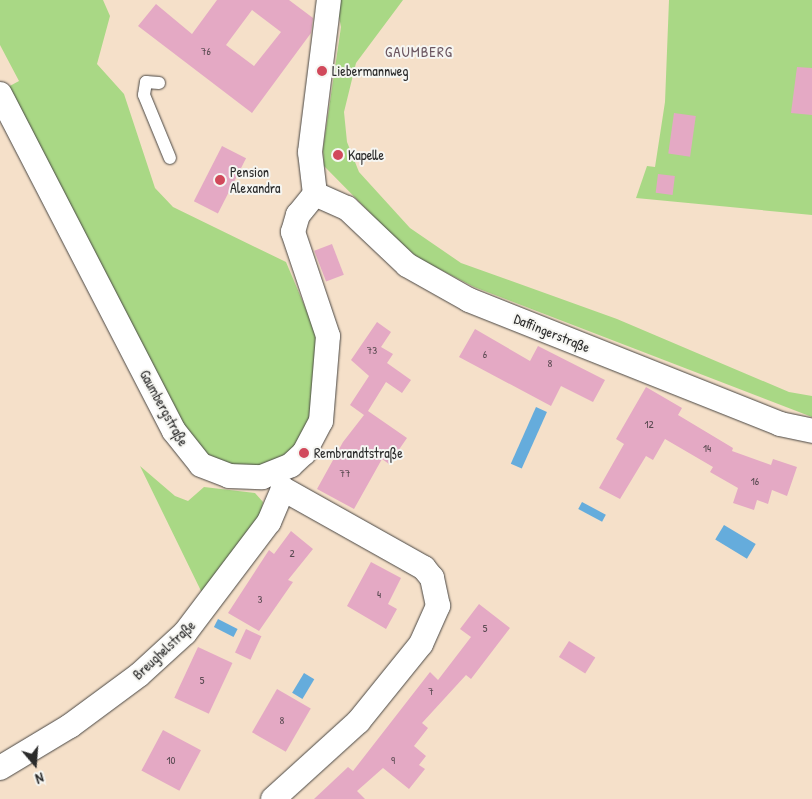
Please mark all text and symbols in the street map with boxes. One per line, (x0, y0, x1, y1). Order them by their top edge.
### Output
district label: GAUMBERG (384, 43, 454, 61)
house number: 76 (201, 44, 211, 58)
place label: Liebermannweg (332, 63, 409, 79)
marker: Liebermannweg (316, 65, 328, 77)
place label: Kapelle (348, 147, 384, 163)
marker: Kapelle (332, 149, 344, 161)
place label: Pension Alexandra (230, 164, 281, 196)
marker: Pension Alexandra (214, 174, 226, 186)
street label: Daffingerstraße (512, 310, 592, 356)
house number: 73 (367, 343, 377, 357)
house number: 6 (483, 347, 487, 361)
house number: 8 (548, 356, 552, 370)
street label: Gaumbergstraße (136, 367, 192, 449)
house number: 12 (644, 417, 654, 431)
house number: 14 (703, 441, 711, 455)
place label: Rembrandtstraße (314, 445, 403, 461)
marker: Rembrandtstraße (298, 447, 310, 459)
house number: 77 (340, 466, 350, 480)
house number: 16 (751, 474, 759, 488)
house number: 2 (289, 546, 295, 560)
house number: 4 (377, 587, 381, 601)
house number: 3 (258, 592, 262, 606)
street label: Breughelstraße (129, 617, 199, 683)
house number: 5 (483, 621, 487, 635)
house number: 5 (200, 673, 204, 687)
house number: 7 (428, 684, 434, 698)
house number: 8 (280, 713, 284, 727)
north arrow (10, 739, 60, 789)
house number: 10 (167, 753, 175, 767)
house number: 9 (391, 753, 395, 767)
text: N (33, 769, 46, 789)

